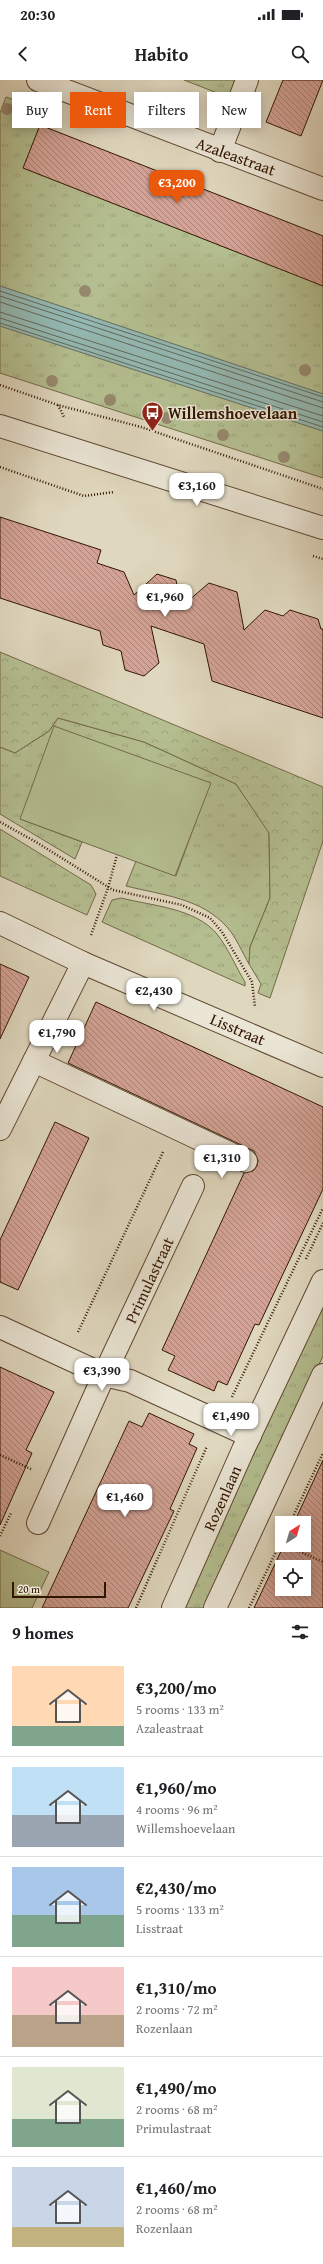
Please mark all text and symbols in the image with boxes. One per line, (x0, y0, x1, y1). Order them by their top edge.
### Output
text: 20:30 (20, 4, 55, 25)
text: Habito (135, 41, 188, 68)
icon: back (12, 43, 34, 65)
icon: search (289, 43, 311, 65)
chip: Buy (12, 92, 62, 128)
chip: Rent (70, 92, 126, 128)
chip: Filters (134, 92, 199, 128)
chip: New (207, 92, 261, 128)
street label: Azaleastraat (193, 131, 279, 182)
pin: €3,200 (144, 170, 210, 204)
text: €3,200 (158, 173, 196, 192)
bus stop icon: Willemshoevelaan (140, 400, 166, 433)
place label: Willemshoevelaan (168, 401, 298, 425)
pin: €3,160 (164, 473, 230, 507)
text: €3,160 (178, 476, 216, 495)
pin: €1,960 (132, 584, 198, 618)
text: €1,960 (146, 587, 184, 606)
pin: €2,430 (121, 978, 187, 1012)
text: €2,430 (135, 981, 173, 1000)
street label: Lisstraat (207, 1007, 270, 1051)
pin: €1,790 (24, 1020, 90, 1054)
text: €1,790 (38, 1023, 76, 1042)
pin: €1,310 (189, 1145, 255, 1179)
text: €1,310 (203, 1148, 241, 1167)
street label: Primulastraat (119, 1233, 180, 1327)
pin: €3,390 (69, 1358, 135, 1392)
text: €3,390 (83, 1361, 121, 1380)
pin: €1,490 (198, 1403, 264, 1437)
text: €1,490 (212, 1406, 250, 1425)
street label: Rozenlaan (197, 1461, 247, 1535)
pin: €1,460 (92, 1484, 158, 1518)
text: €1,460 (106, 1487, 144, 1506)
north arrow (275, 1516, 311, 1552)
map controls (275, 1516, 311, 1596)
button: locate (275, 1560, 311, 1596)
scale bar (12, 1580, 106, 1599)
text: 20 m (18, 1581, 40, 1597)
text: 9 homes (12, 1620, 74, 1645)
icon: filters (289, 1621, 311, 1643)
text: €3,200/mo (136, 1675, 217, 1700)
icon: home (44, 1682, 92, 1730)
text: 5 rooms · 133 m² (136, 1700, 224, 1719)
text: Azaleastraat (136, 1719, 203, 1738)
text: €1,960/mo (136, 1775, 217, 1800)
icon: home (44, 1783, 92, 1831)
text: 4 rooms · 96 m² (136, 1800, 218, 1819)
text: Willemshoevelaan (136, 1819, 235, 1838)
text: €2,430/mo (136, 1875, 217, 1900)
icon: home (44, 1883, 92, 1931)
text: 5 rooms · 133 m² (136, 1900, 224, 1919)
text: Lisstraat (136, 1919, 183, 1938)
text: €1,310/mo (136, 1975, 217, 2000)
icon: home (44, 1983, 92, 2031)
text: 2 rooms · 72 m² (136, 2000, 218, 2019)
text: Rozenlaan (136, 2019, 192, 2038)
text: €1,490/mo (136, 2075, 217, 2100)
icon: home (44, 2083, 92, 2131)
text: 2 rooms · 68 m² (136, 2100, 218, 2119)
text: Primulastraat (136, 2119, 211, 2138)
text: €1,460/mo (136, 2175, 217, 2200)
icon: home (44, 2183, 92, 2231)
text: 2 rooms · 68 m² (136, 2200, 218, 2219)
text: Rozenlaan (136, 2219, 192, 2238)

